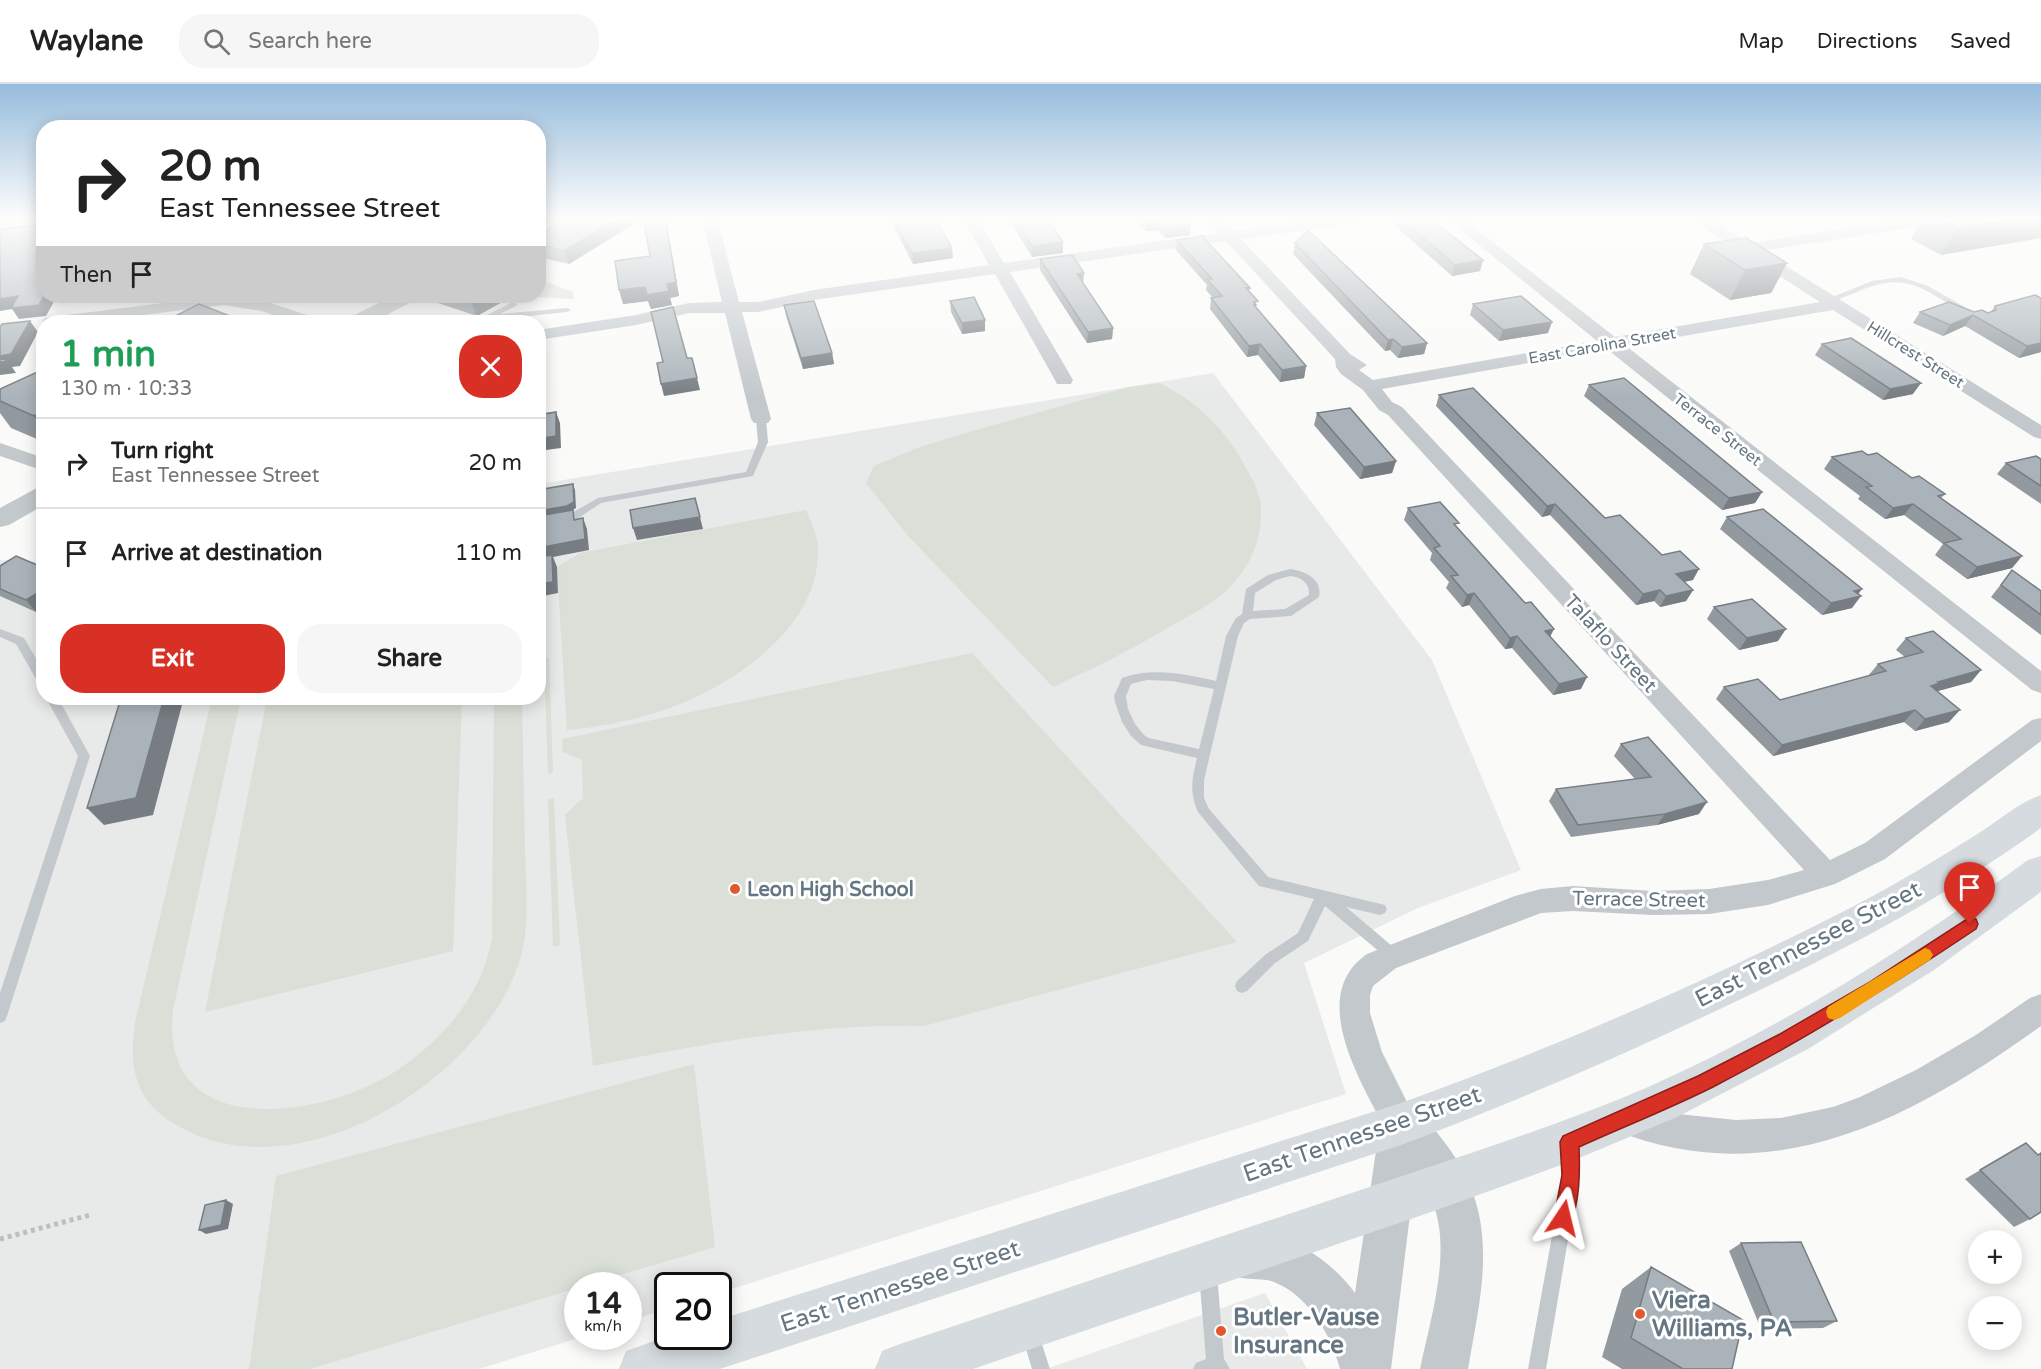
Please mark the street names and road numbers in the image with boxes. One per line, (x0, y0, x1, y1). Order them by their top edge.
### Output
street label: Hillcrest Street (1863, 317, 1968, 393)
street label: East Carolina Street (1527, 323, 1677, 369)
street label: Terrace Street (1669, 389, 1765, 470)
street label: Talaflo Street (1559, 590, 1662, 698)
street label: East Tennessee Street (1690, 875, 1926, 1014)
street label: Terrace Street (1572, 887, 1706, 913)
street label: East Tennessee Street (1239, 1080, 1485, 1189)
street label: East Tennessee Street (777, 1234, 1024, 1339)

